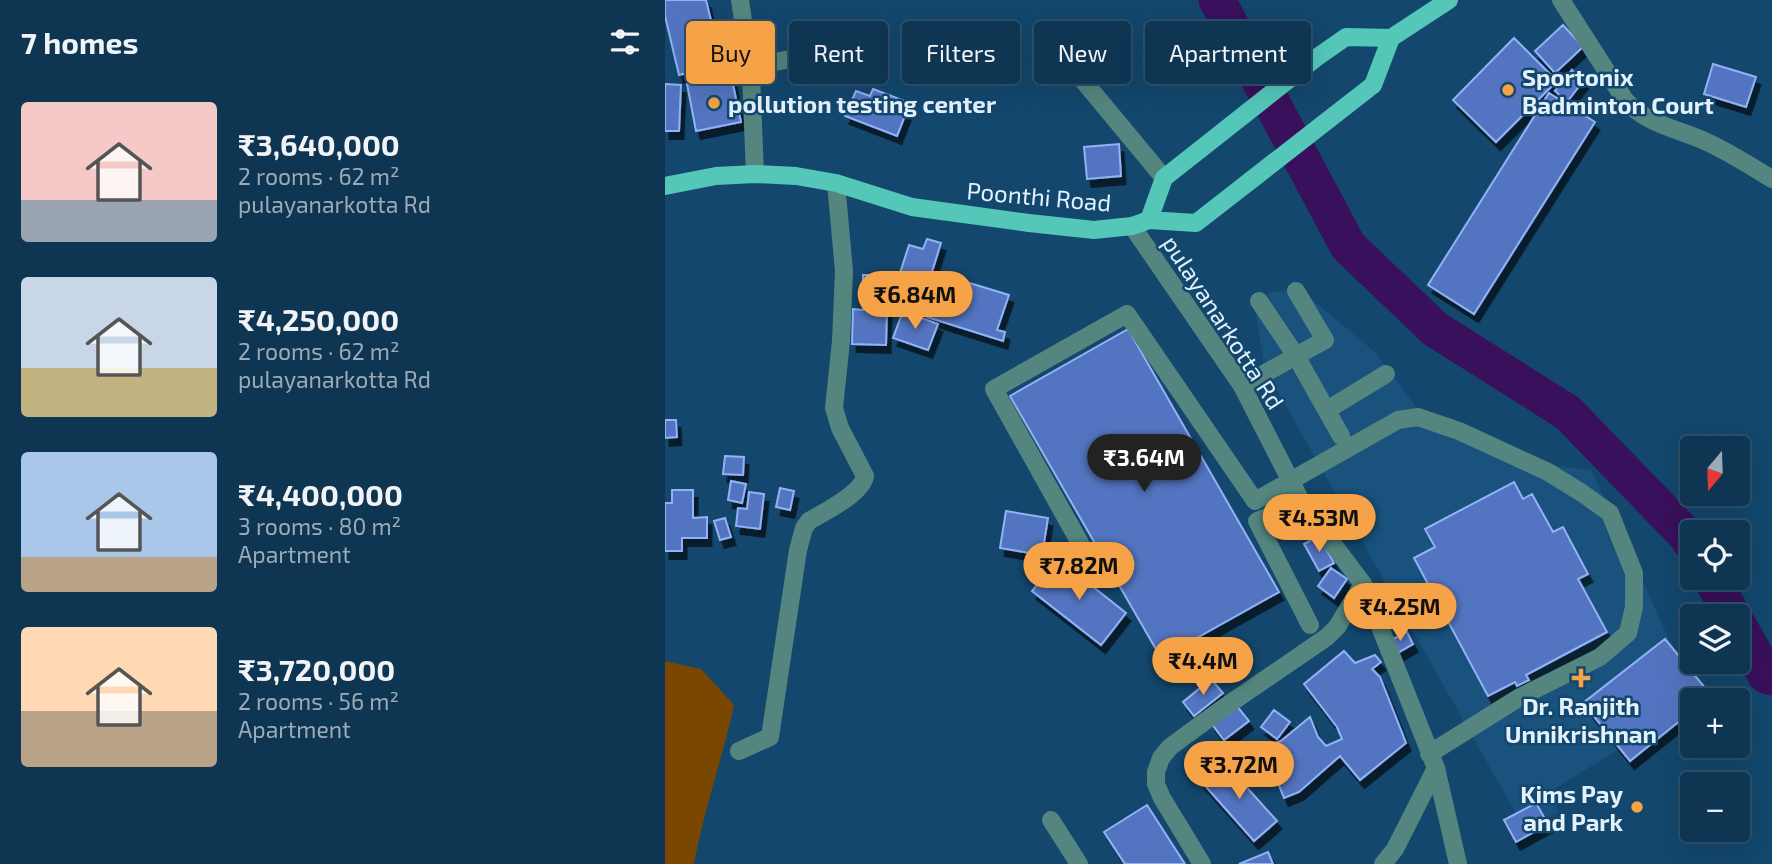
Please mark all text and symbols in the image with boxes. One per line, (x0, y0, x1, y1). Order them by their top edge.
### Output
chip: Buy (686, 21, 775, 84)
chip: Rent (789, 21, 888, 84)
chip: Filters (902, 21, 1020, 84)
chip: New (1034, 21, 1131, 84)
chip: Apartment (1145, 21, 1311, 84)
icon: filters (606, 23, 644, 61)
text: 7 homes (21, 24, 138, 60)
place label: Sportonix Badminton Court (1522, 62, 1714, 119)
marker: Sportonix Badminton Court (1500, 82, 1516, 98)
place label: pollution testing center (728, 89, 997, 118)
marker: pollution testing center (706, 95, 722, 111)
text: ₹3,640,000 (238, 126, 400, 162)
icon: home (77, 130, 161, 214)
text: 2 rooms · 62 m² (238, 162, 400, 190)
street label: Poonthi Road (966, 175, 1112, 217)
text: pulayanarkotta Rd (238, 190, 431, 218)
street label: pulayanarkotta Rd (1157, 230, 1291, 414)
pin: ₹6.84M (858, 272, 972, 331)
text: ₹6.84M (874, 280, 956, 308)
text: ₹4,250,000 (238, 301, 399, 337)
icon: home (77, 305, 161, 389)
text: 2 rooms · 62 m² (238, 337, 400, 365)
text: pulayanarkotta Rd (238, 365, 431, 393)
pin: ₹3.64M (1087, 434, 1201, 494)
north arrow (1680, 436, 1750, 506)
map controls (1680, 436, 1750, 842)
text: ₹3.64M (1103, 443, 1185, 471)
text: ₹4,400,000 (238, 476, 403, 512)
icon: home (77, 480, 161, 564)
pin: ₹4.53M (1262, 494, 1376, 554)
text: ₹4.53M (1279, 503, 1359, 531)
text: 3 rooms · 80 m² (238, 512, 401, 540)
button: locate (1680, 520, 1750, 590)
text: Apartment (238, 540, 351, 568)
pin: ₹7.82M (1022, 542, 1136, 602)
text: ₹7.82M (1039, 551, 1119, 579)
pin: ₹4.25M (1343, 584, 1457, 643)
text: ₹4.25M (1360, 592, 1440, 620)
button: layers (1680, 604, 1750, 674)
pin: ₹4.4M (1154, 638, 1252, 697)
text: ₹4.4M (1168, 646, 1238, 674)
text: ₹3,720,000 (238, 651, 395, 687)
icon: home (77, 655, 161, 739)
marker: Dr. Ranjith Unnikrishnan (1571, 668, 1591, 688)
text: 2 rooms · 56 m² (238, 687, 399, 715)
button: + (1680, 688, 1750, 758)
place label: Dr. Ranjith Unnikrishnan (1505, 691, 1657, 748)
text: Apartment (238, 715, 351, 743)
pin: ₹3.72M (1182, 742, 1296, 801)
text: ₹3.72M (1200, 750, 1278, 778)
button: − (1680, 772, 1750, 842)
place label: Kims Pay and Park (1520, 779, 1624, 836)
marker: Kims Pay and Park (1629, 799, 1645, 815)

